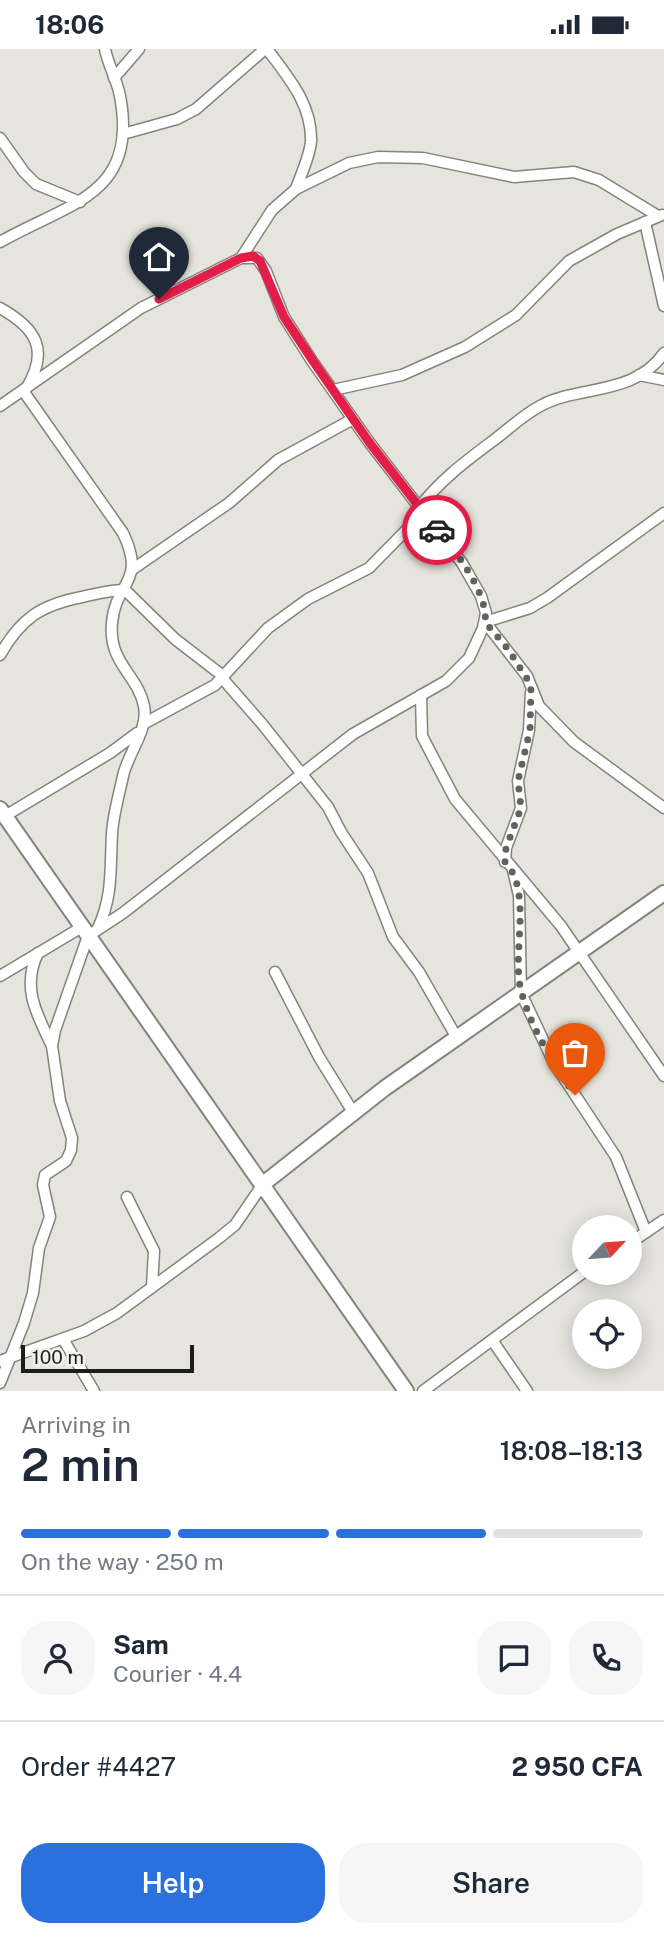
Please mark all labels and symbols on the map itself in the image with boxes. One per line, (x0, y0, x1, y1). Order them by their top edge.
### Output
pin (129, 227, 189, 299)
courier (402, 495, 472, 565)
pin (545, 1023, 605, 1095)
north arrow (572, 1215, 642, 1285)
scale bar (21, 1342, 194, 1374)

